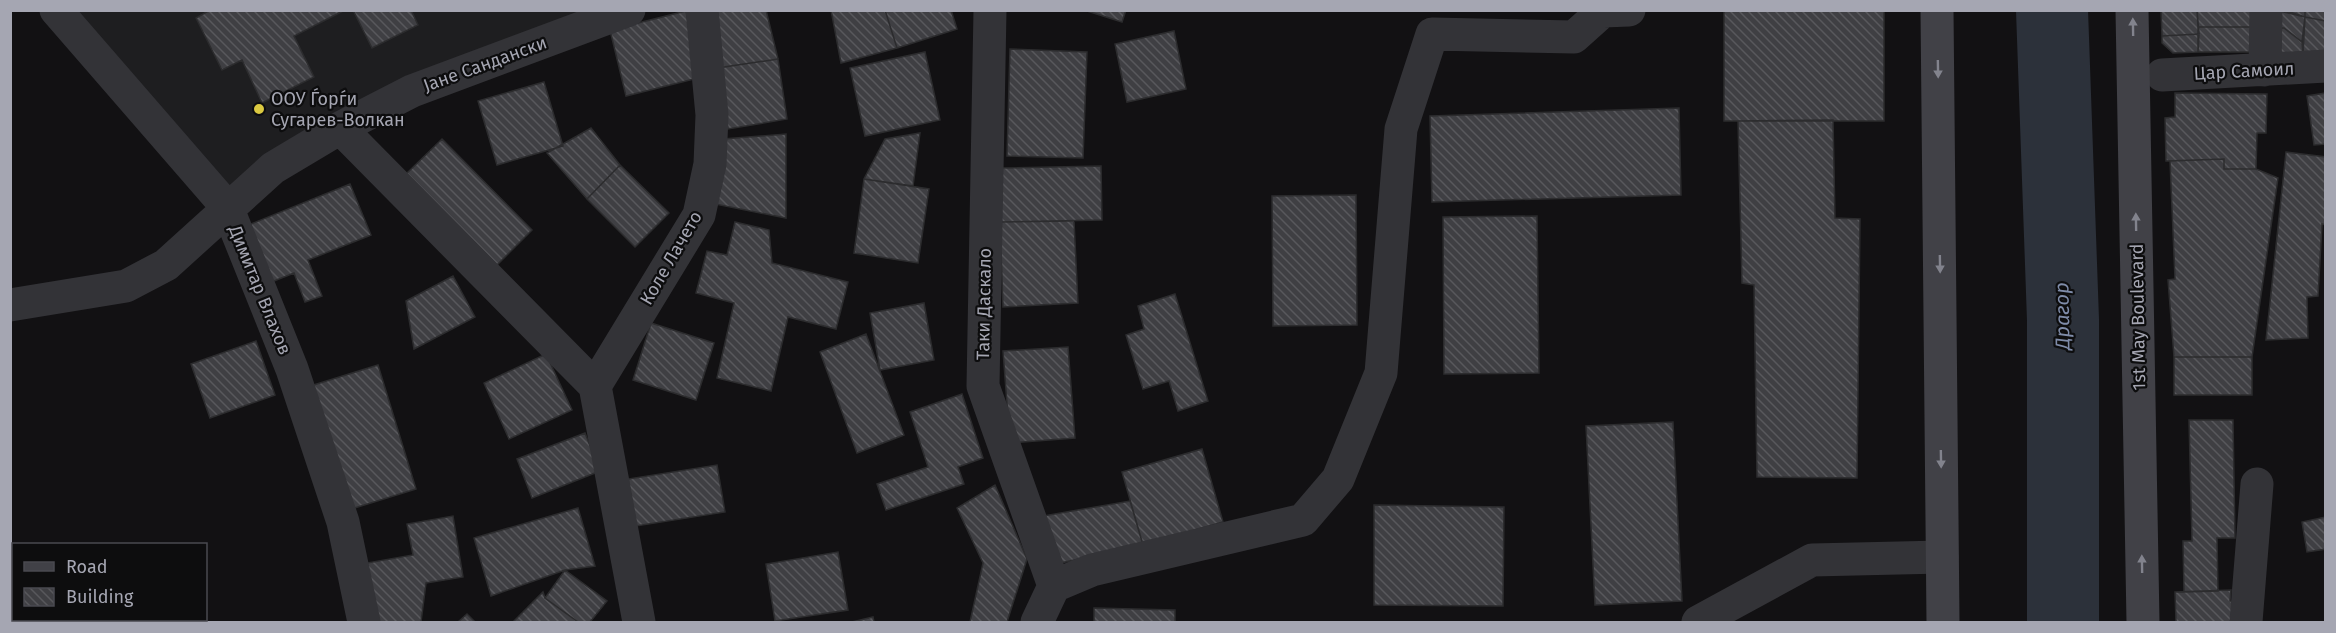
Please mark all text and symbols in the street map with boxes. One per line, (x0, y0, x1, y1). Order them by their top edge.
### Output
one-way arrow (2128, 18, 2137, 37)
street label: Јане Сандански (420, 31, 550, 97)
street label: Цар Самоил (2193, 57, 2295, 85)
one-way arrow (1933, 59, 1942, 78)
place label: ООУ Ѓорѓи Сугарев-Волкан (271, 87, 405, 131)
marker: ООУ Ѓорѓи Сугарев-Волкан (252, 102, 266, 116)
street label: Коле Лачето (635, 207, 707, 309)
one-way arrow (2131, 213, 2141, 232)
street label: Димитар Влахов (224, 221, 296, 358)
street label: 1st May Boulevard (2126, 243, 2150, 391)
street label: Таки Даскало (972, 248, 996, 360)
one-way arrow (1935, 254, 1944, 273)
water label: Драгор (2049, 282, 2075, 352)
one-way arrow (1937, 449, 1946, 468)
legend (12, 543, 207, 621)
one-way arrow (2137, 555, 2147, 574)
text: Road (66, 556, 108, 578)
text: Building (66, 586, 134, 608)

